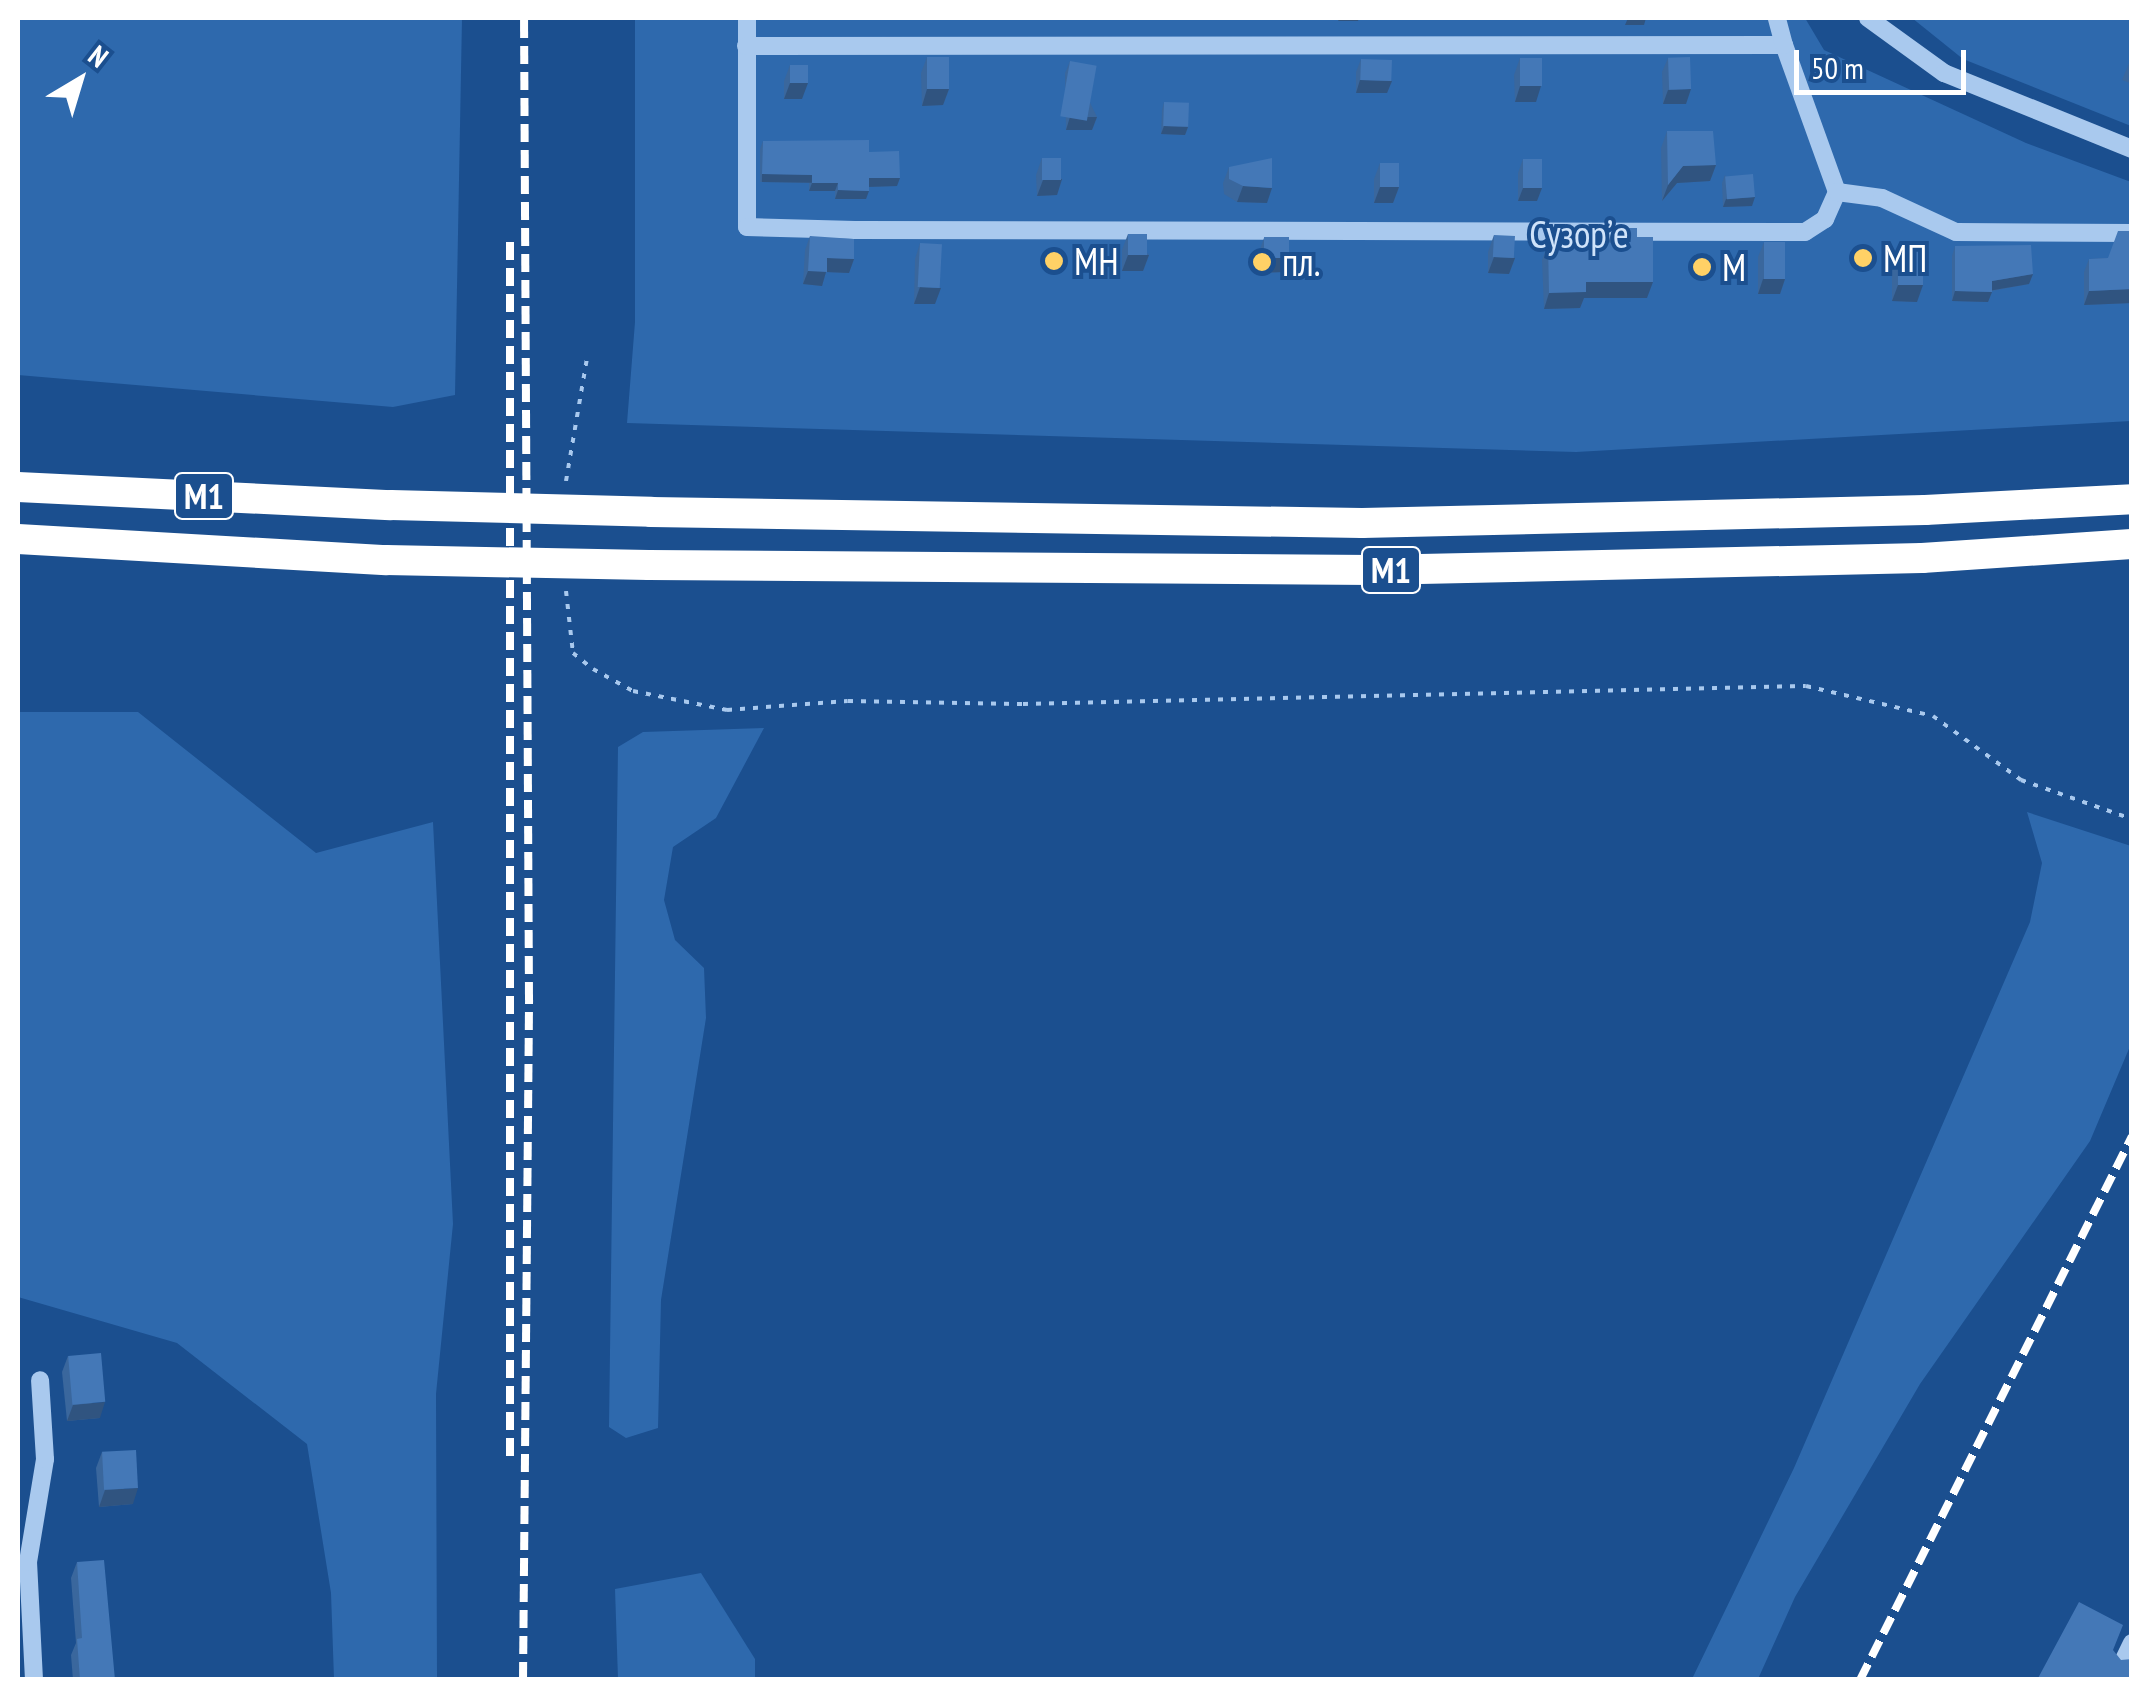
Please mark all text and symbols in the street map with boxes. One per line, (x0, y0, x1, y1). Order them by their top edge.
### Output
north arrow (30, 30, 130, 130)
scale bar (1799, 30, 1972, 92)
text: N (81, 37, 116, 75)
text: 50 m (1811, 48, 1864, 87)
park label: Сузорʼе (1529, 211, 1629, 257)
place label: МП (1883, 235, 1927, 281)
place label: МН (1074, 238, 1119, 284)
place label: пл. (1282, 239, 1321, 285)
place label: М (1722, 244, 1746, 290)
marker: МП (1852, 247, 1874, 269)
marker: МН (1043, 250, 1065, 272)
marker: пл. (1251, 251, 1273, 273)
marker: М (1691, 256, 1713, 278)
road number: М1 (174, 466, 234, 526)
road number: М1 (1361, 540, 1421, 600)

